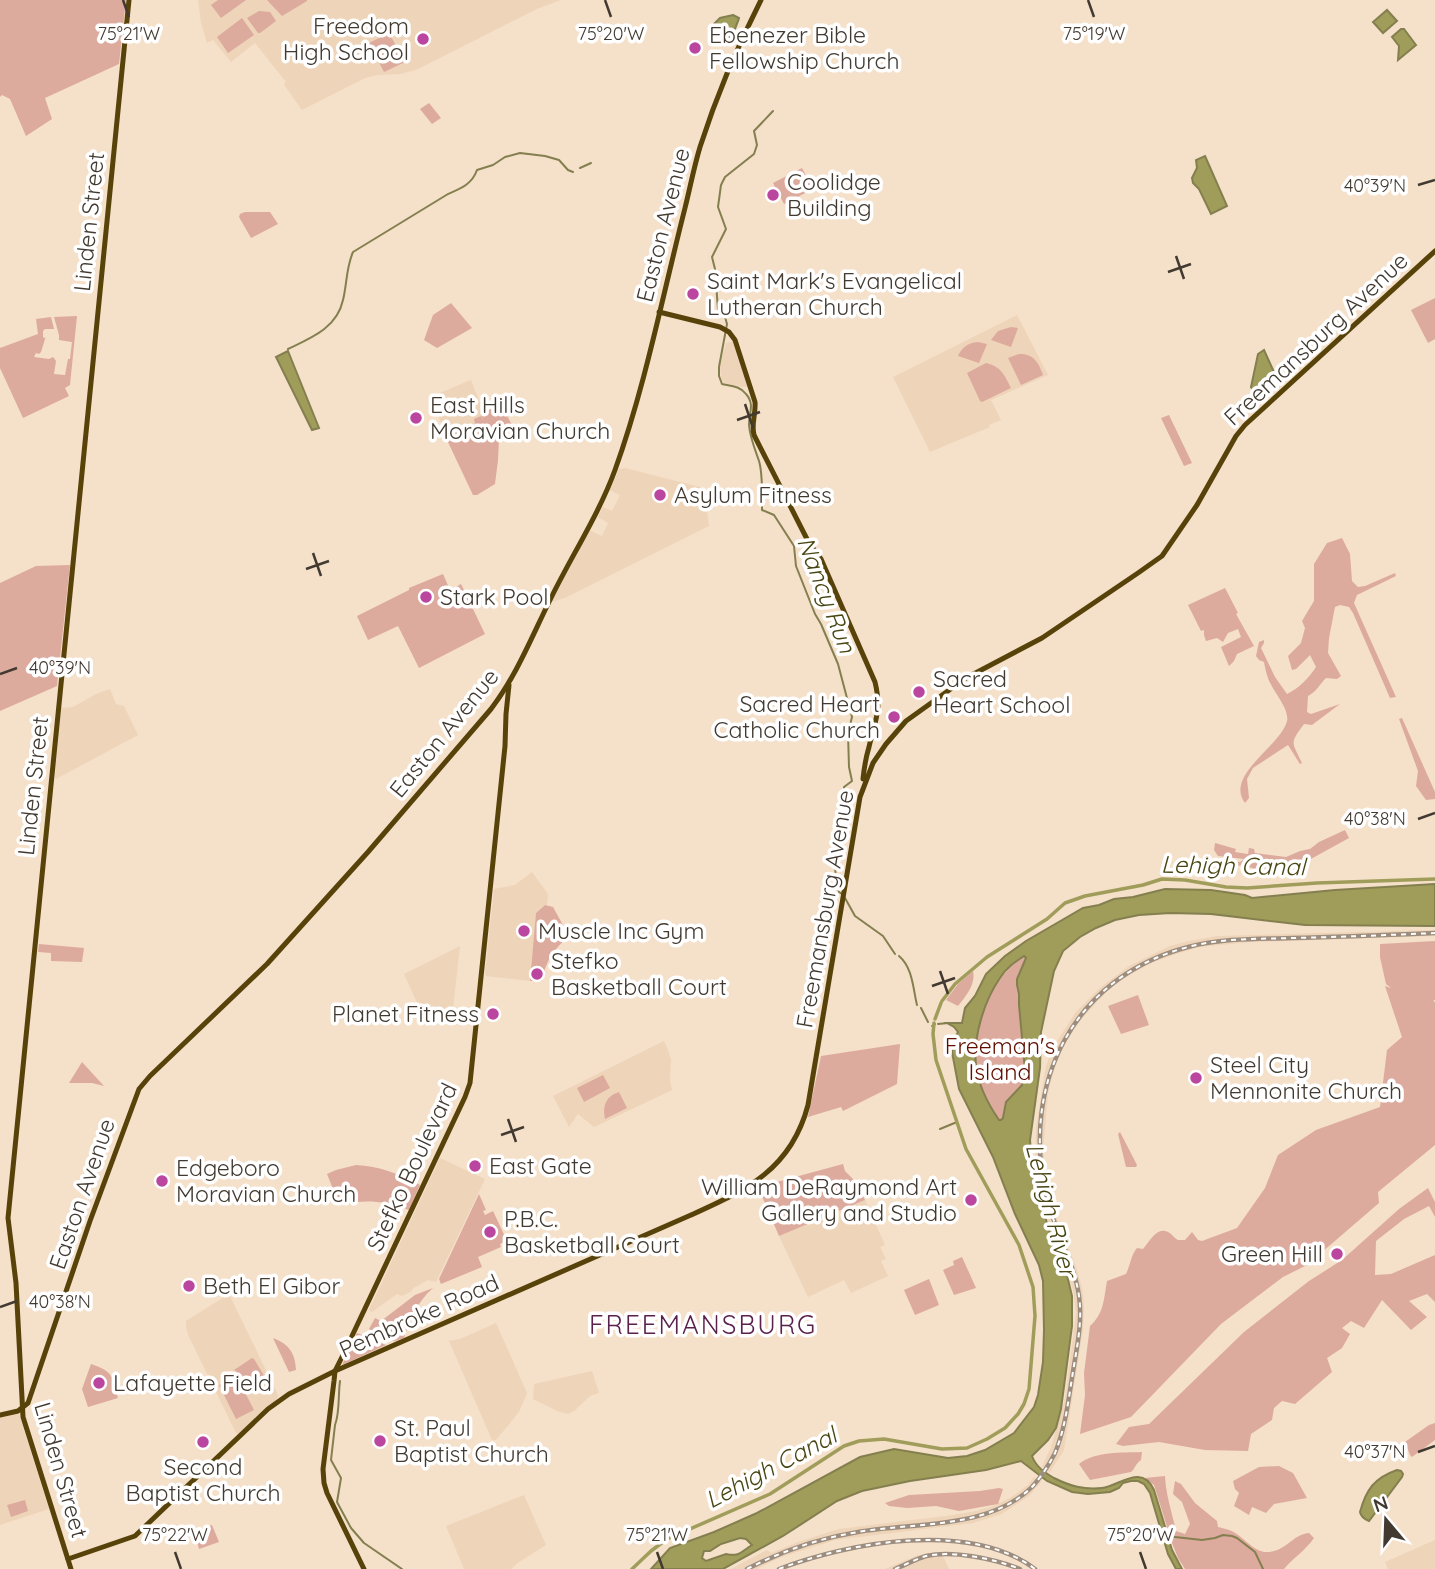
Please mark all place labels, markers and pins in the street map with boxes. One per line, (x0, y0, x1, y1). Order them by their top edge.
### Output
place label: Freedom High School (283, 11, 409, 66)
place label: Ebenezer Bible Fellowship Church (709, 20, 900, 75)
marker: Freedom High School (415, 31, 431, 47)
marker: Ebenezer Bible Fellowship Church (687, 40, 703, 56)
place label: Coolidge Building (787, 167, 881, 222)
marker: Coolidge Building (765, 187, 781, 203)
place label: Saint Mark's Evangelical Lutheran Church (707, 266, 962, 321)
marker: Saint Mark's Evangelical Lutheran Church (685, 286, 701, 302)
place label: East Hills Moravian Church (430, 390, 610, 445)
marker: East Hills Moravian Church (408, 410, 424, 426)
place label: Asylum Fitness (674, 480, 832, 509)
marker: Asylum Fitness (652, 487, 668, 503)
place label: Stark Pool (440, 582, 549, 611)
marker: Stark Pool (418, 589, 434, 605)
place label: Sacred Heart School (933, 664, 1071, 719)
marker: Sacred Heart School (911, 684, 927, 700)
place label: Sacred Heart Catholic Church (713, 689, 880, 744)
marker: Sacred Heart Catholic Church (886, 709, 902, 725)
place label: Muscle Inc Gym (538, 916, 704, 945)
marker: Muscle Inc Gym (516, 923, 532, 939)
place label: Stefko Basketball Court (551, 946, 727, 1001)
marker: Stefko Basketball Court (529, 966, 545, 982)
place label: Planet Fitness (332, 999, 479, 1028)
marker: Planet Fitness (485, 1006, 501, 1022)
place label: Steel City Mennonite Church (1210, 1050, 1402, 1105)
marker: Steel City Mennonite Church (1188, 1070, 1204, 1086)
place label: East Gate (489, 1151, 592, 1180)
place label: Edgeboro Moravian Church (176, 1153, 356, 1208)
marker: East Gate (467, 1158, 483, 1174)
place label: William DeRaymond Art Gallery and Studio (701, 1172, 957, 1227)
marker: Edgeboro Moravian Church (154, 1173, 170, 1189)
marker: William DeRaymond Art Gallery and Studio (963, 1192, 979, 1208)
place label: P.B.C. Basketball Court (504, 1204, 680, 1259)
marker: P.B.C. Basketball Court (482, 1224, 498, 1240)
place label: Green Hill (1221, 1239, 1323, 1268)
marker: Green Hill (1329, 1246, 1345, 1262)
place label: Beth El Gibor (203, 1271, 340, 1300)
marker: Beth El Gibor (181, 1278, 197, 1294)
place label: Lafayette Field (113, 1368, 272, 1397)
marker: Lafayette Field (91, 1375, 107, 1391)
place label: St. Paul Baptist Church (394, 1413, 549, 1468)
marker: St. Paul Baptist Church (372, 1433, 388, 1449)
marker: Second Baptist Church (195, 1434, 211, 1450)
place label: Second Baptist Church (126, 1452, 280, 1507)

